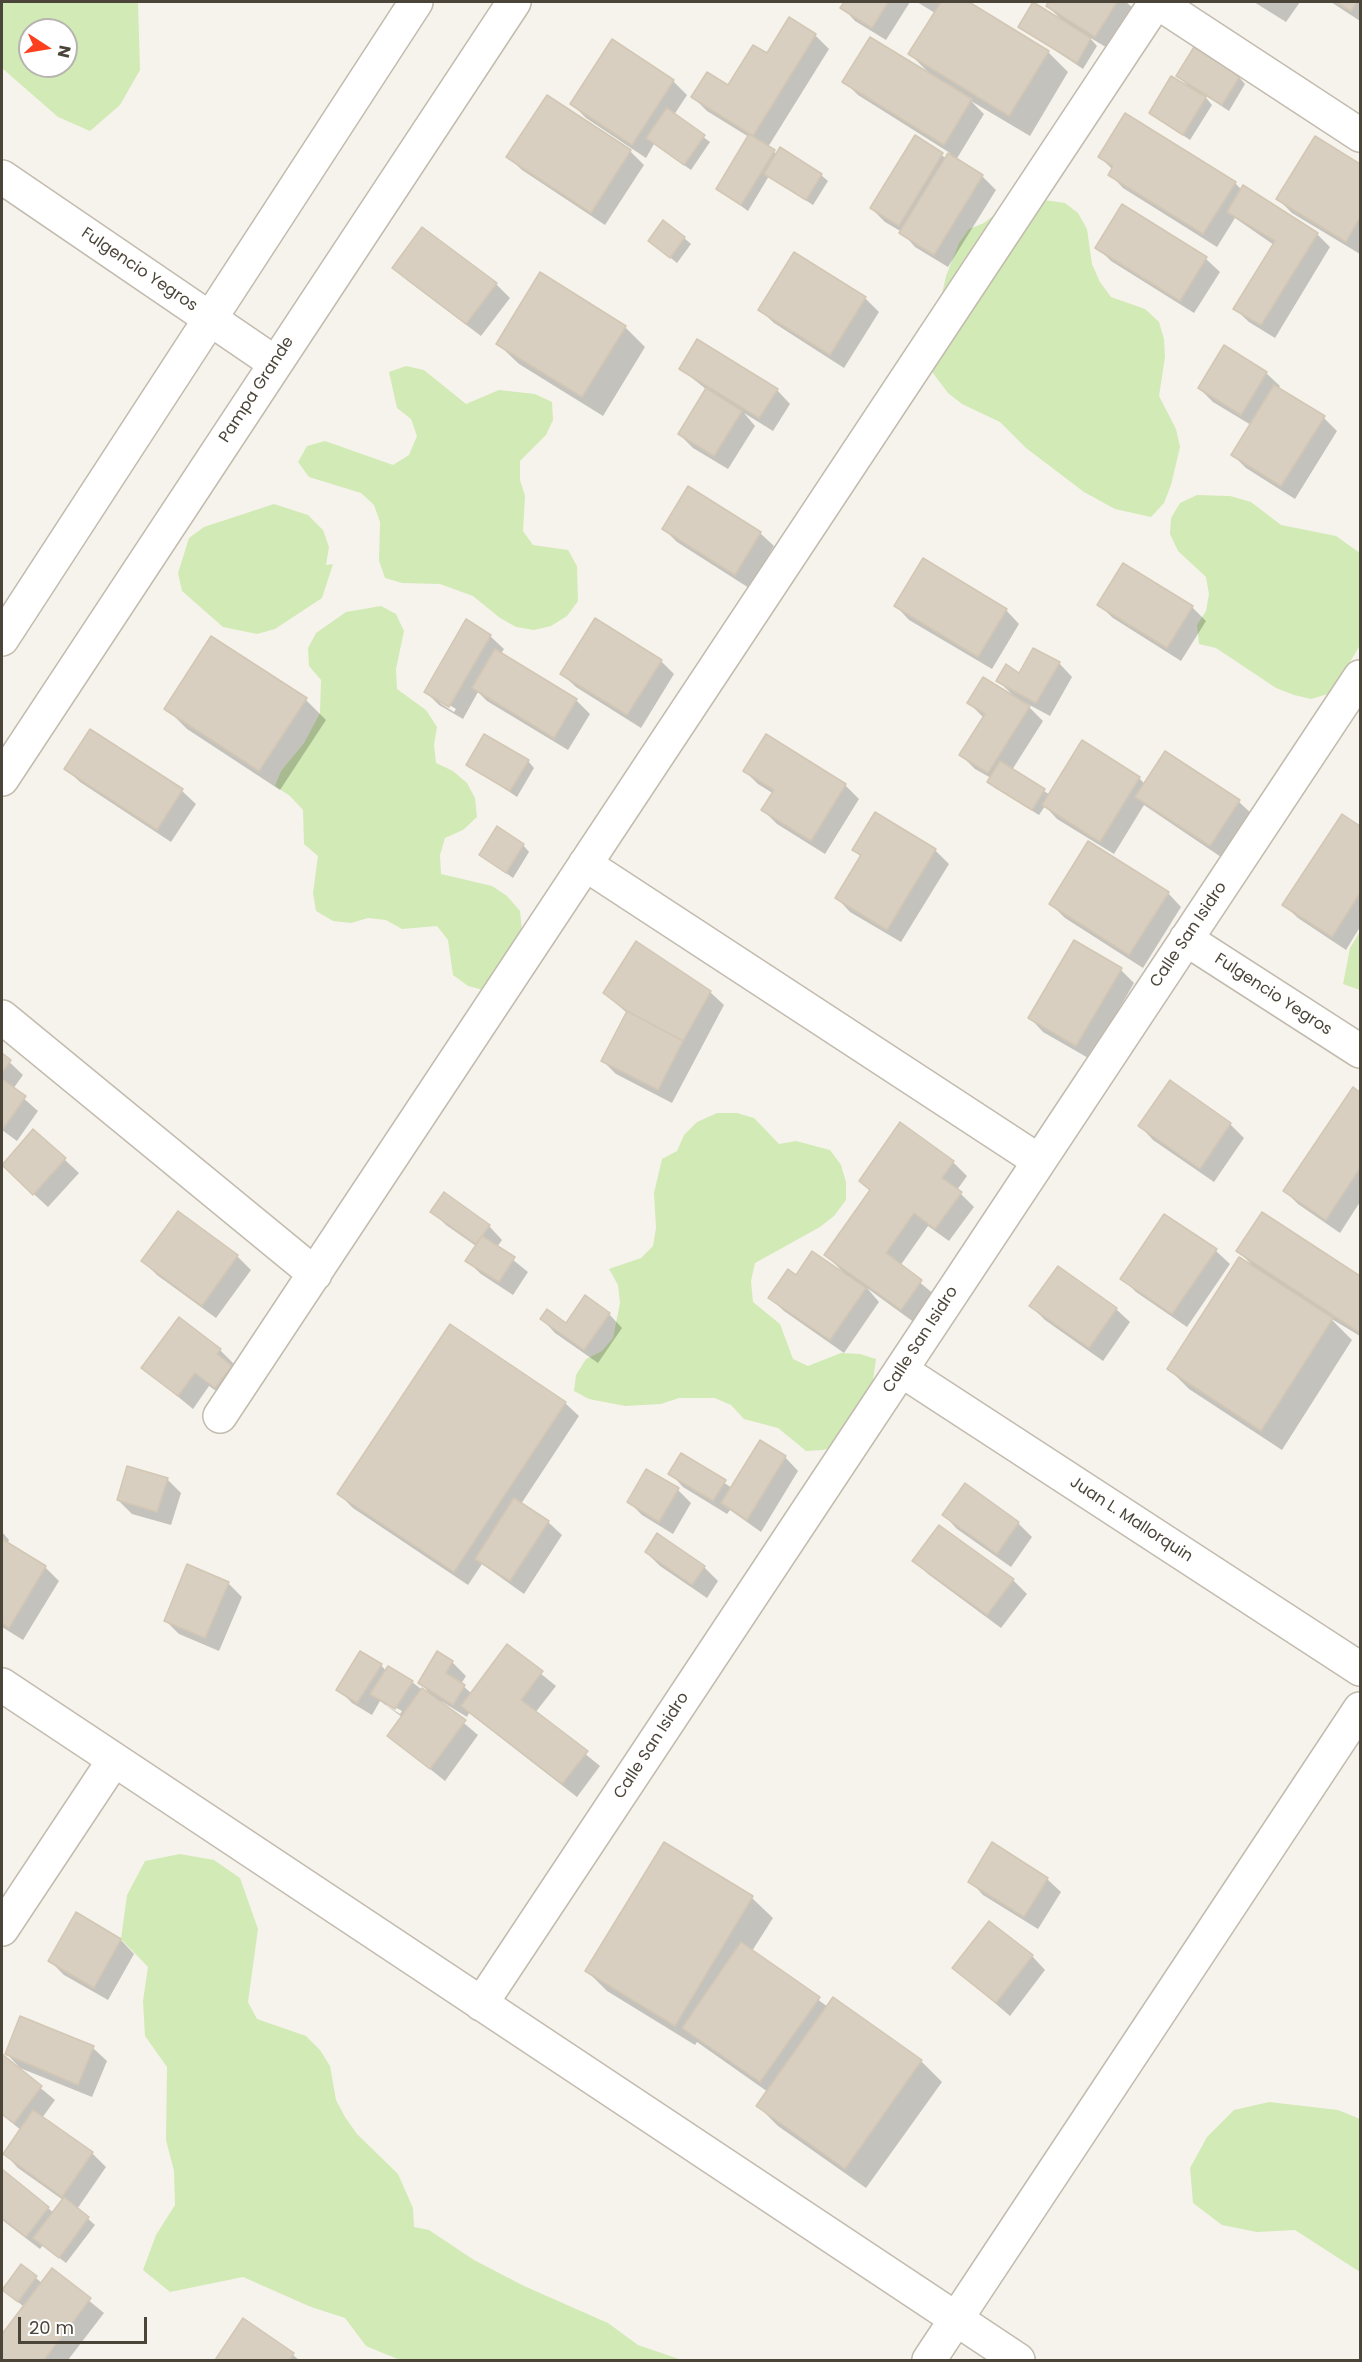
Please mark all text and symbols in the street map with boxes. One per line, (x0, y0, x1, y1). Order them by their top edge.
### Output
north arrow (18, 18, 78, 78)
text: N (52, 43, 77, 60)
street label: Fulgencio Yegros (77, 224, 201, 316)
street label: Pampa Grande (216, 333, 298, 447)
street label: Calle San Isidro (1147, 879, 1231, 991)
street label: Fulgencio Yegros (1211, 950, 1335, 1040)
street label: Calle San Isidro (879, 1283, 963, 1397)
street label: Juan L. Mallorquin (1066, 1473, 1196, 1567)
street label: Calle San Isidro (610, 1689, 694, 1803)
scale bar (21, 2305, 150, 2343)
text: 20 m (29, 2315, 74, 2340)

